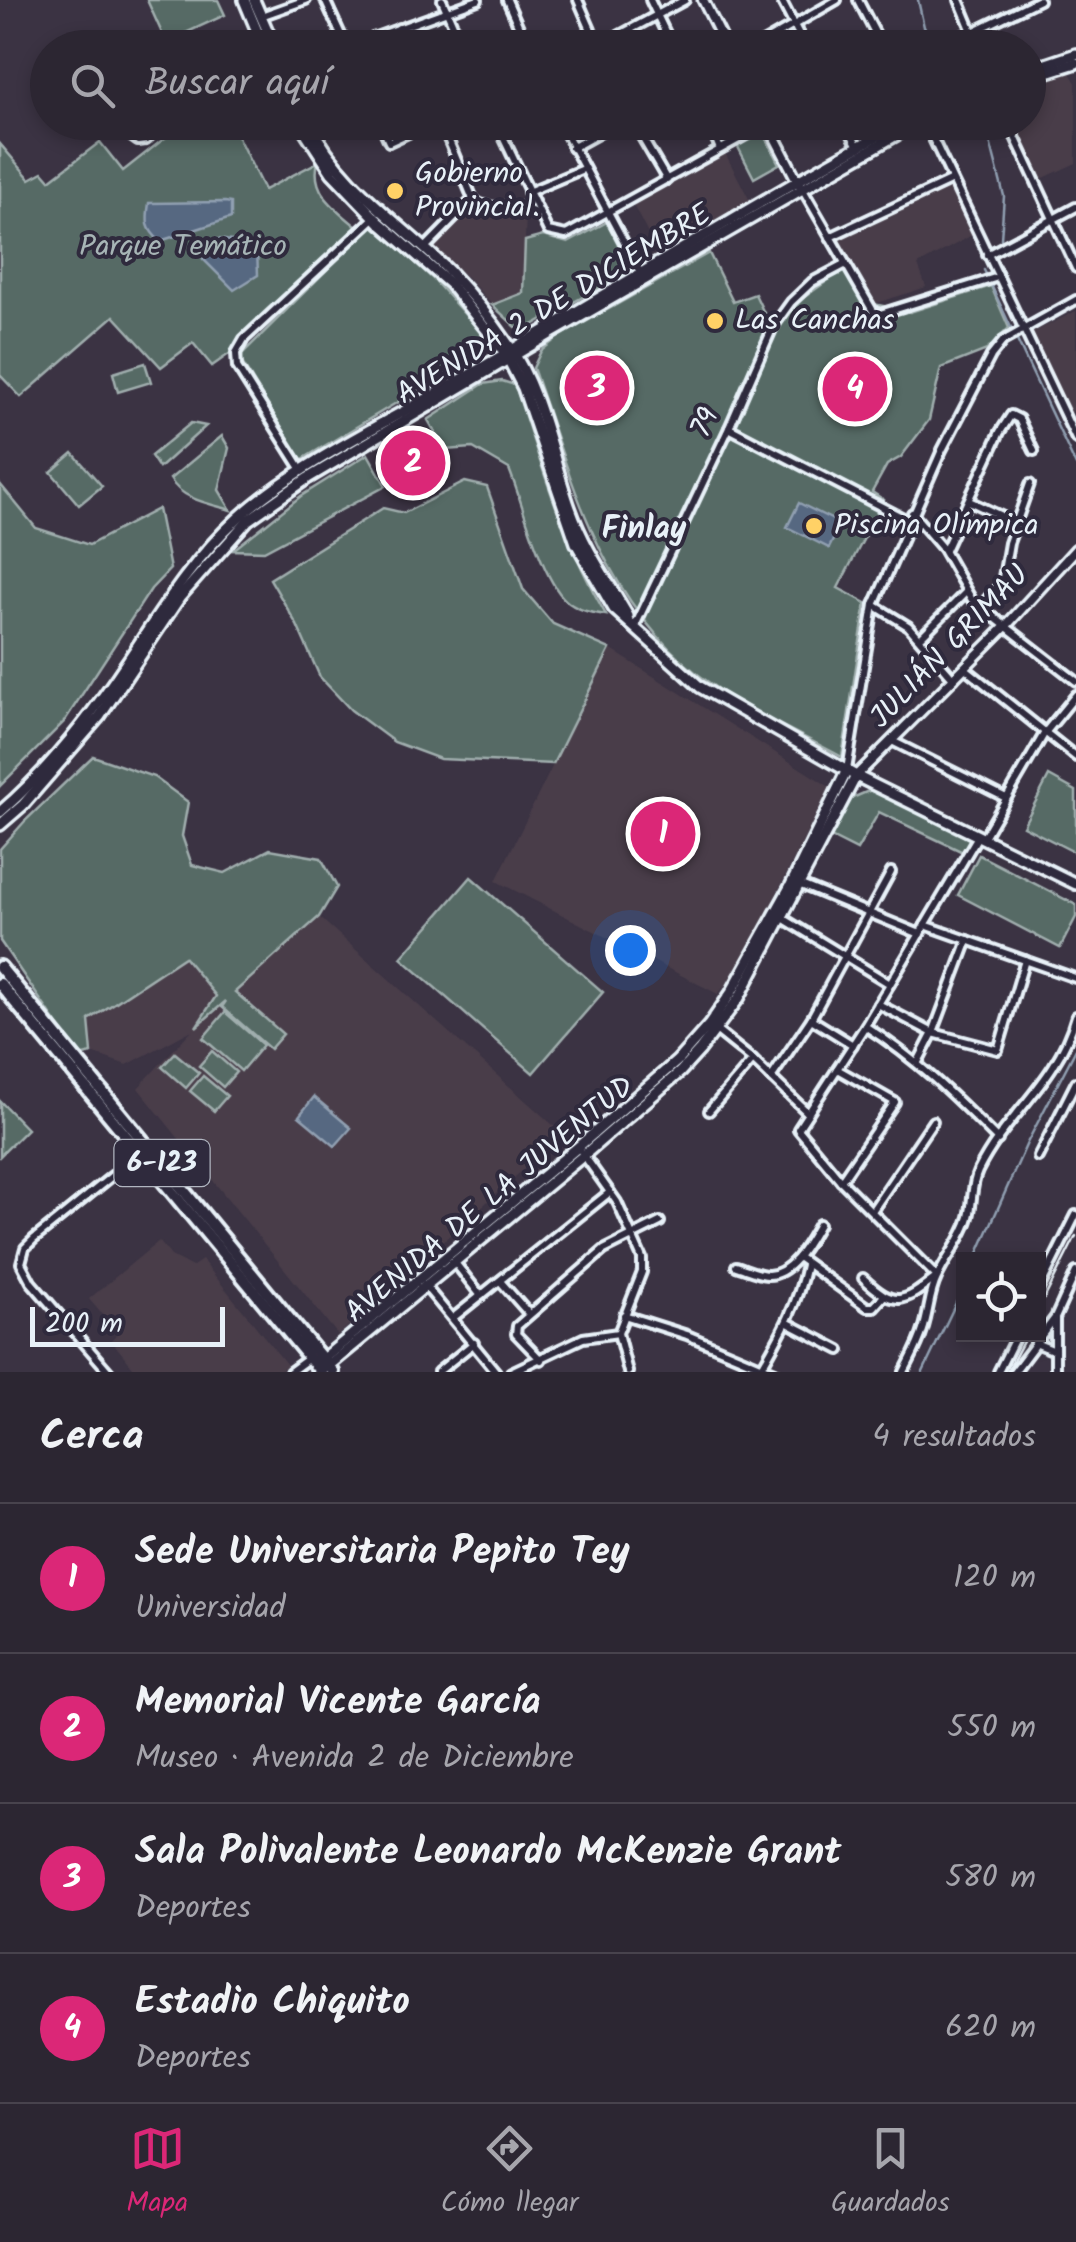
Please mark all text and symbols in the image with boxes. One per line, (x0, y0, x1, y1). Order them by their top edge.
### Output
search box (30, 30, 1046, 140)
text: Buscar aquí (145, 55, 329, 115)
icon: search (65, 58, 120, 113)
place label: Gobierno Provincial. (415, 150, 540, 232)
marker: Gobierno Provincial. (384, 180, 406, 202)
street label: AVENIDA 2 DE DICIEMBRE (387, 191, 722, 418)
park label: Parque Temático (79, 223, 287, 271)
place label: Las Canchas (735, 297, 895, 345)
marker: Las Canchas (704, 310, 726, 332)
pin: 3 (564, 350, 630, 426)
pin: 4 (822, 352, 888, 426)
street label: 79 (678, 400, 734, 446)
pin: 2 (380, 426, 446, 500)
place label: Piscina Olímpica (834, 502, 1038, 550)
district label: Finlay (602, 504, 687, 555)
marker: Piscina Olímpica (803, 515, 825, 537)
street label: JULIÁN GRIMAU (859, 554, 1041, 740)
pin: 1 (630, 796, 696, 872)
your location (605, 925, 656, 976)
street label: AVENIDA DE LA JUVENTUD (335, 1064, 645, 1336)
road number: 6-123 (114, 1140, 210, 1186)
map controls (956, 1252, 1046, 1342)
button: locate (956, 1252, 1046, 1342)
scale bar (30, 1302, 225, 1346)
text: 200 m (45, 1302, 123, 1347)
text: Cerca (40, 1404, 144, 1471)
text: 4 resultados (872, 1412, 1036, 1463)
text: Sede Universitaria Pepito Tey (135, 1523, 630, 1583)
text: 1 (68, 1553, 77, 1604)
text: 120 m (953, 1553, 1036, 1604)
text: Universidad (135, 1583, 286, 1634)
text: Memorial Vicente García (135, 1673, 541, 1733)
text: 2 (63, 1703, 82, 1754)
text: 550 m (947, 1703, 1036, 1754)
text: Museo · Avenida 2 de Diciembre (135, 1733, 574, 1784)
text: Sala Polivalente Leonardo McKenzie Grant (135, 1823, 841, 1883)
text: 3 (64, 1853, 81, 1904)
text: 580 m (945, 1853, 1036, 1904)
text: Deportes (135, 1883, 251, 1934)
text: Estadio Chiquito (135, 1973, 410, 2033)
text: 4 (64, 2003, 81, 2054)
text: 620 m (945, 2003, 1036, 2054)
text: Deportes (135, 2033, 251, 2084)
tab: Mapa (126, 2121, 188, 2226)
tab: Cómo llegar (441, 2121, 578, 2226)
tab: Guardados (831, 2121, 950, 2226)

